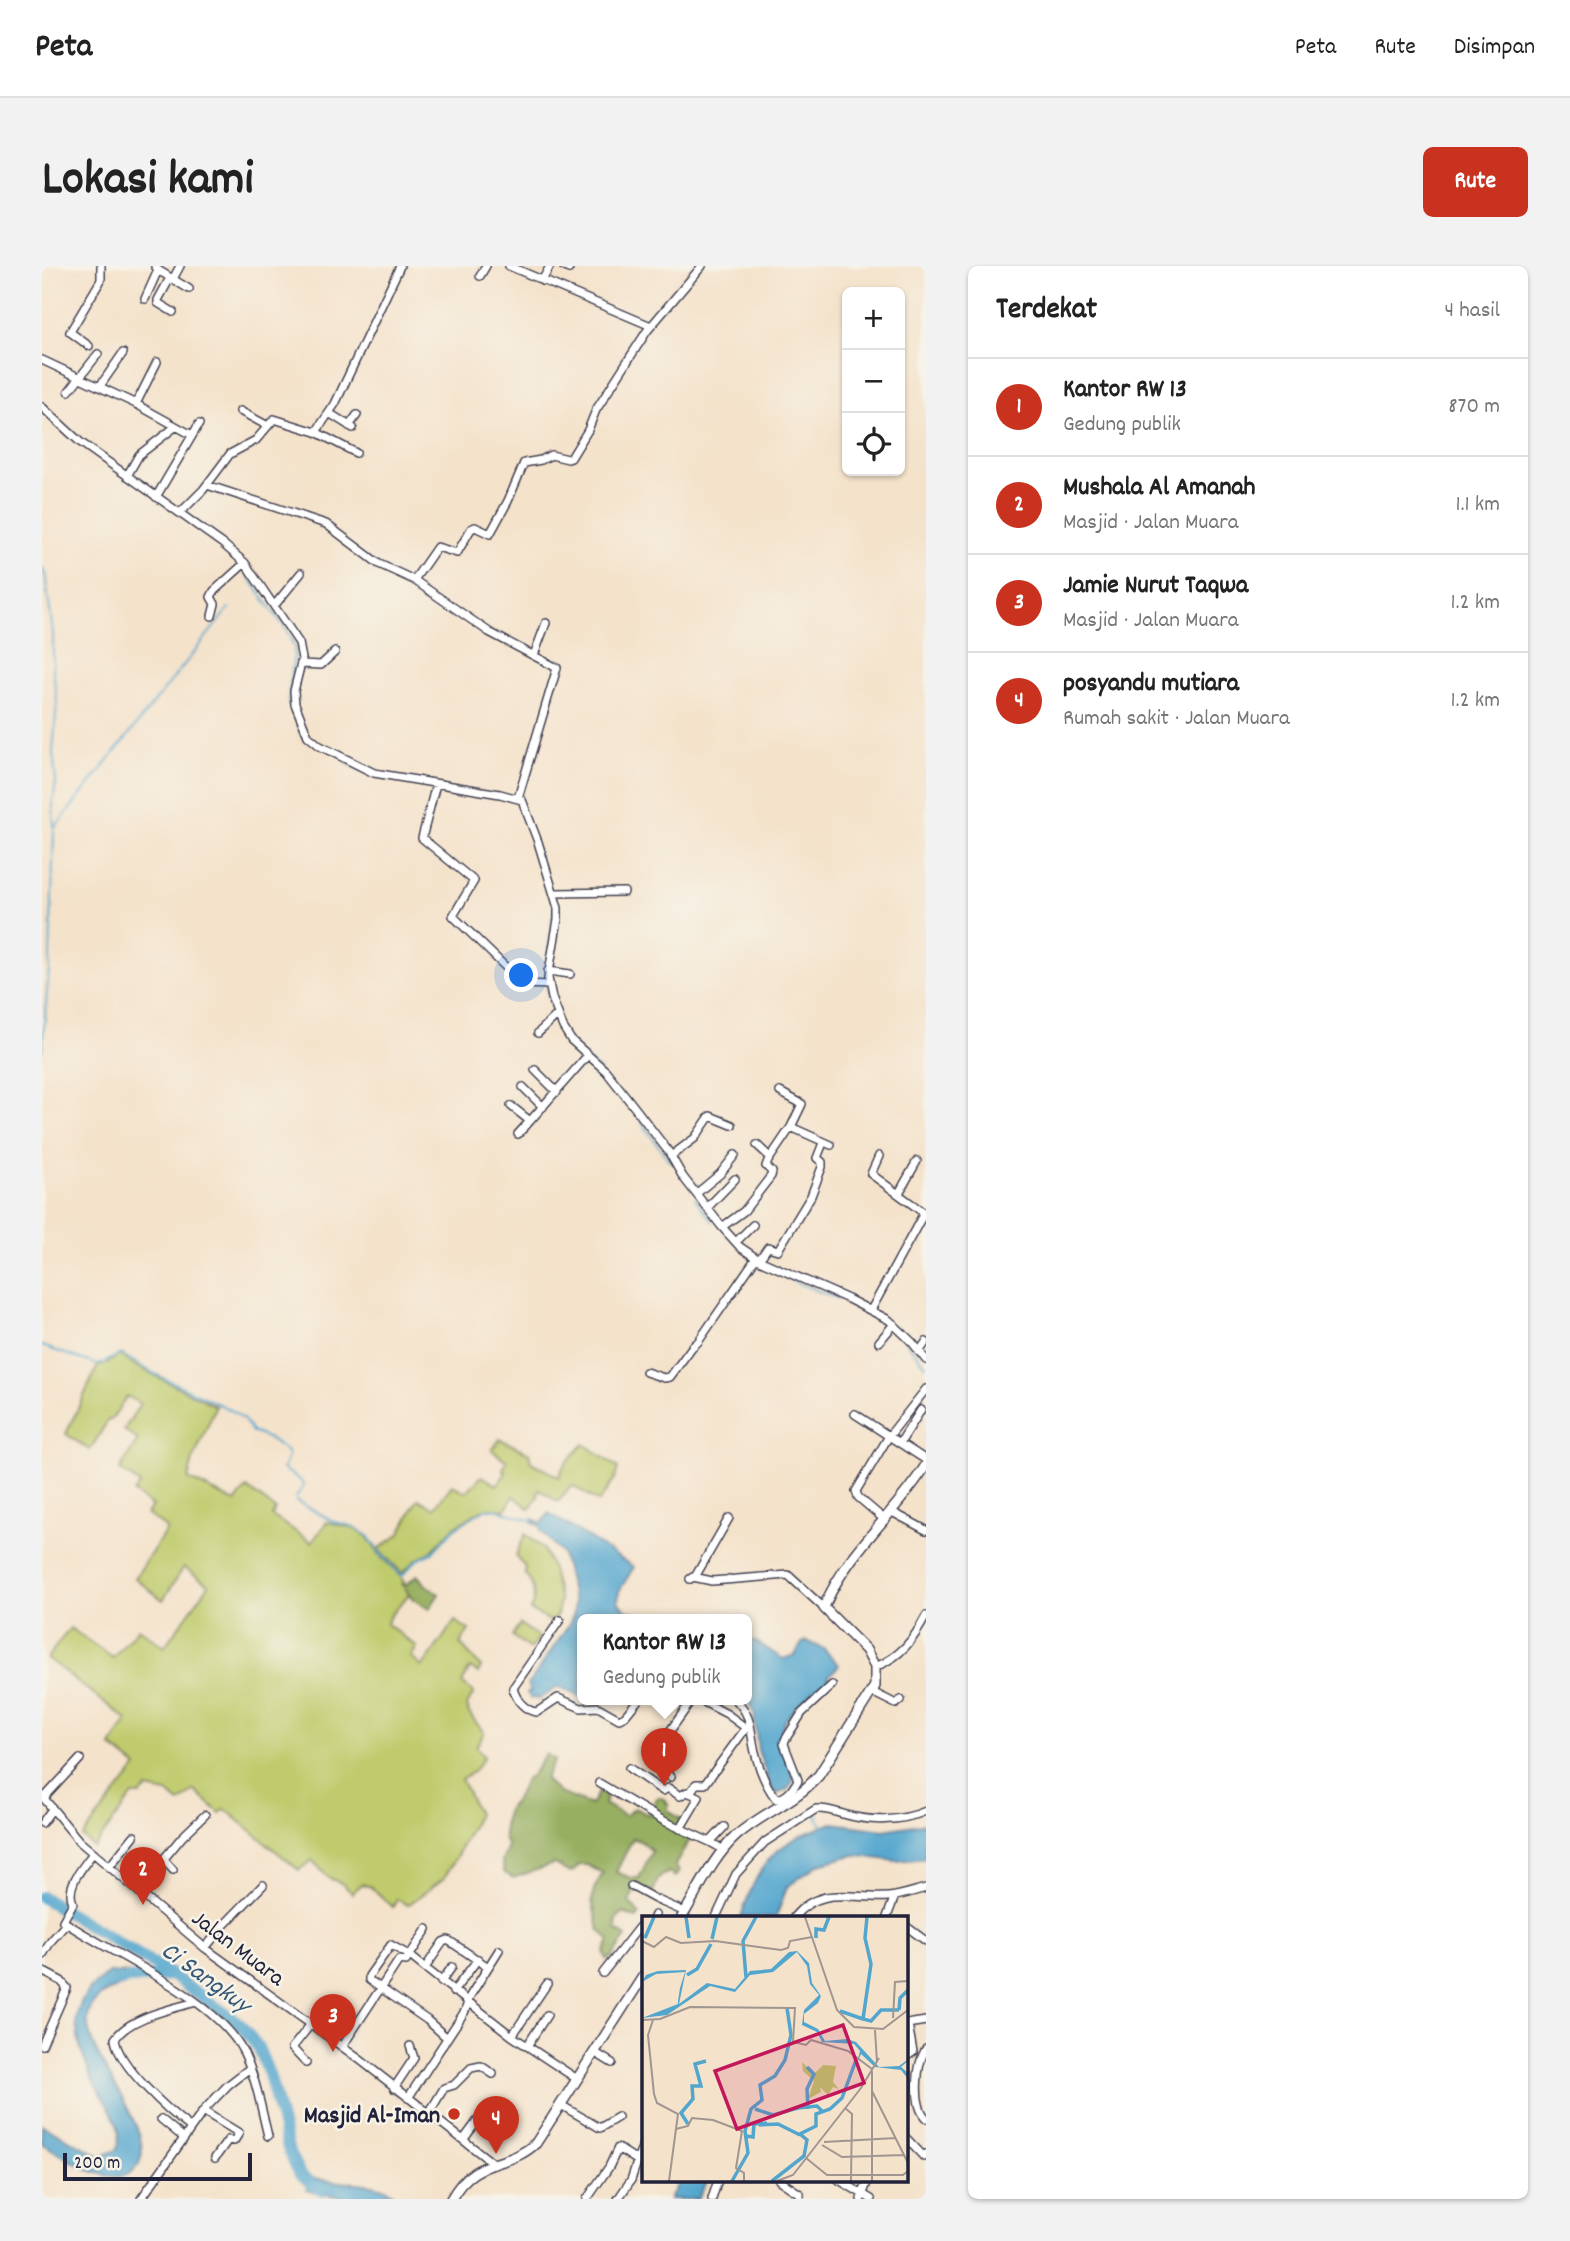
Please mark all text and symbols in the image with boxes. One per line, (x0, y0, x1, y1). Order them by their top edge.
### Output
text: Peta (35, 25, 92, 72)
text: Peta (1295, 31, 1336, 65)
text: Rute (1374, 31, 1416, 65)
text: Disimpan (1454, 31, 1535, 65)
text: Lokasi kami (42, 147, 253, 217)
button: Rute (1423, 147, 1528, 217)
map controls (842, 287, 905, 476)
button: + (842, 287, 905, 350)
text: Terdekat (996, 290, 1097, 333)
text: 4 hasil (1445, 295, 1500, 328)
button: − (842, 350, 905, 413)
text: Kantor RW 13 (1063, 372, 1187, 409)
text: 1 (1016, 391, 1022, 424)
text: 870 m (1448, 391, 1500, 424)
text: Gedung publik (1063, 409, 1181, 442)
button: locate (842, 413, 905, 476)
text: Mushala Al Amanah (1063, 470, 1256, 507)
text: 2 (1014, 489, 1024, 522)
text: 1.1 km (1456, 489, 1500, 522)
text: Masjid · Jalan Muara (1063, 507, 1239, 540)
text: Jamie Nurut Taqwa (1063, 568, 1248, 605)
text: 3 (1014, 587, 1024, 620)
text: 1.2 km (1451, 587, 1500, 620)
text: Masjid · Jalan Muara (1063, 605, 1239, 638)
text: posyandu mutiara (1063, 666, 1239, 703)
text: 4 (1014, 685, 1024, 718)
text: 1.2 km (1451, 685, 1500, 718)
text: Rumah sakit · Jalan Muara (1063, 703, 1290, 736)
your location (504, 958, 538, 992)
popup (577, 1614, 752, 1705)
text: Kantor RW 13 (603, 1625, 726, 1662)
text: Gedung publik (603, 1662, 721, 1695)
pin: 1 (641, 1728, 687, 1786)
pin: 2 (120, 1847, 166, 1905)
street label: Jalan Muara (183, 1903, 292, 1996)
inset map (642, 1916, 908, 2182)
water label: Ci Sangkuy (152, 1934, 260, 2026)
pin: 3 (310, 1994, 356, 2052)
pin: 4 (473, 2096, 519, 2154)
place label: Masjid Al-Iman (304, 2100, 440, 2134)
marker: Masjid Al-Iman (446, 2106, 462, 2122)
scale bar (63, 2150, 252, 2182)
text: 200 m (74, 2151, 120, 2178)

